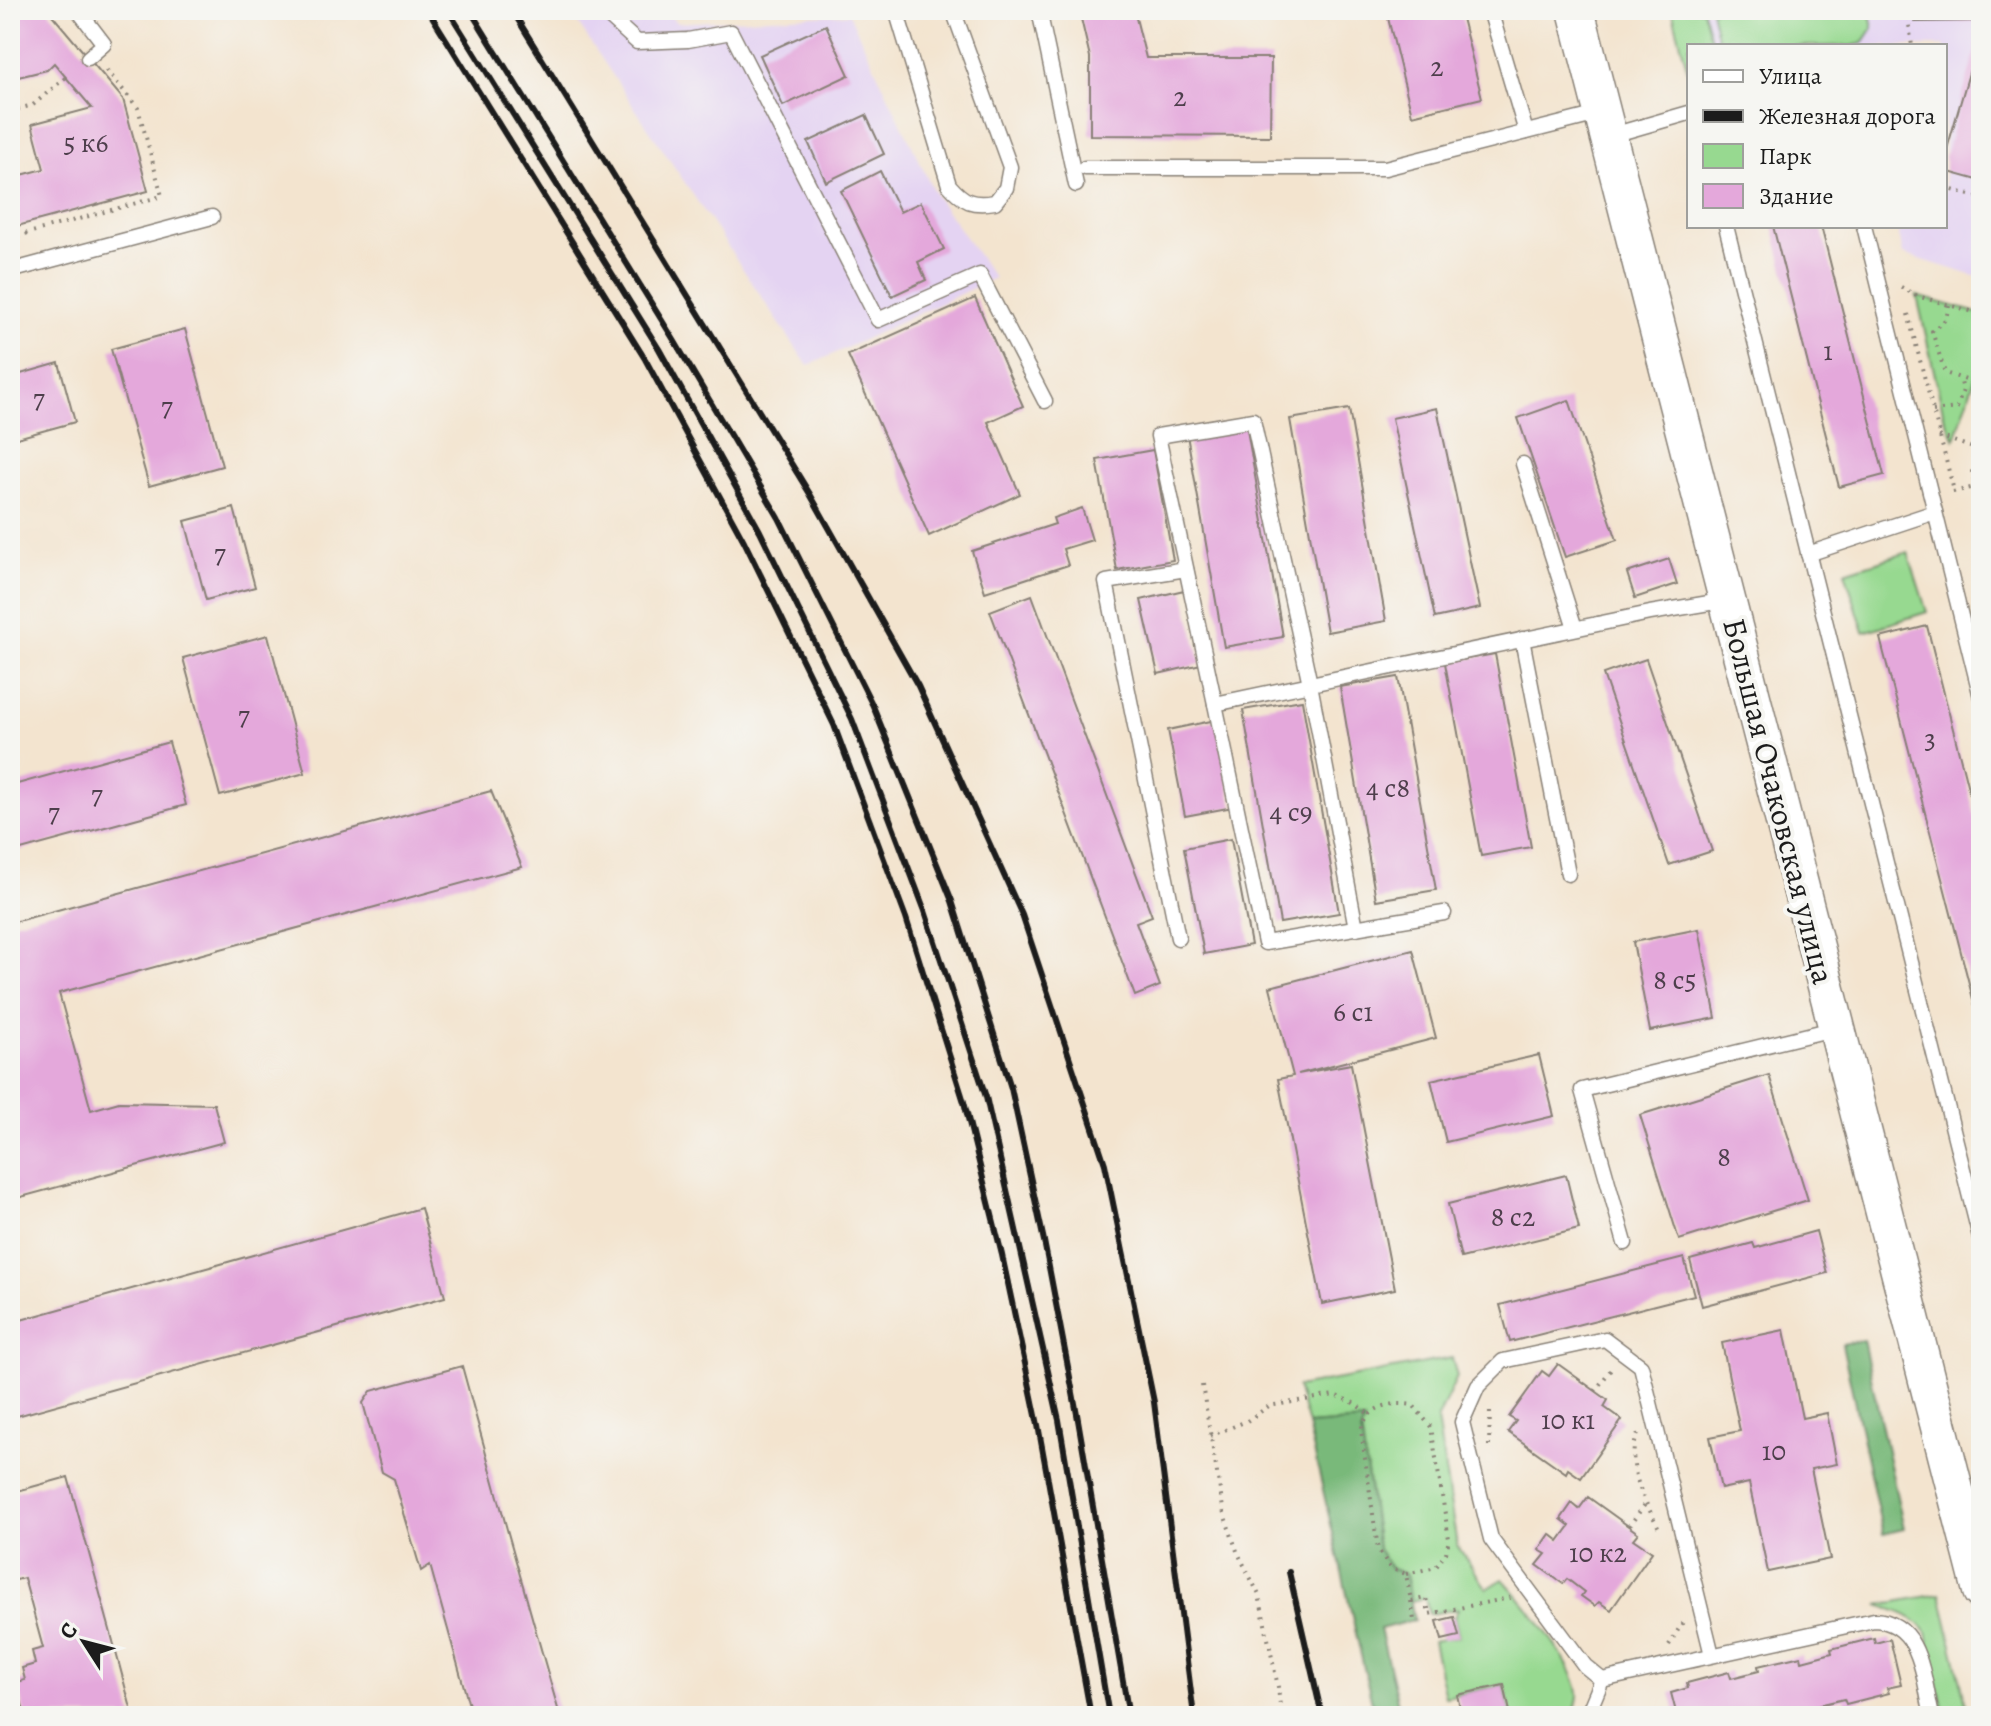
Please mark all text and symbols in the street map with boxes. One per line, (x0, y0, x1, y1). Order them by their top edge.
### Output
legend (1687, 44, 1947, 228)
house number: 2 (1430, 48, 1444, 86)
text: Улица (1759, 60, 1822, 92)
house number: 2 (1173, 78, 1187, 116)
text: Железная дорога (1759, 100, 1935, 132)
house number: 5 к6 (63, 124, 109, 162)
text: Парк (1759, 140, 1812, 172)
text: Здание (1759, 180, 1834, 212)
house number: 1 (1823, 332, 1833, 370)
house number: 7 (33, 380, 45, 418)
house number: 7 (161, 388, 173, 426)
house number: 7 (214, 535, 226, 573)
street label: Большая Очаковская улица (1712, 613, 1846, 989)
house number: 7 (238, 697, 250, 735)
house number: 3 (1924, 720, 1936, 758)
house number: 4 с8 (1366, 769, 1410, 807)
house number: 7 (91, 776, 103, 814)
house number: 4 с9 (1269, 793, 1313, 831)
house number: 7 (48, 794, 60, 832)
house number: 8 с5 (1653, 961, 1697, 999)
house number: 6 с1 (1333, 993, 1373, 1031)
house number: 8 (1717, 1138, 1731, 1176)
house number: 8 с2 (1491, 1198, 1535, 1236)
house number: 10 к1 (1541, 1401, 1595, 1439)
house number: 10 (1762, 1432, 1786, 1470)
house number: 10 к2 (1569, 1534, 1627, 1572)
north arrow (44, 1602, 124, 1682)
text: С (53, 1617, 85, 1645)

